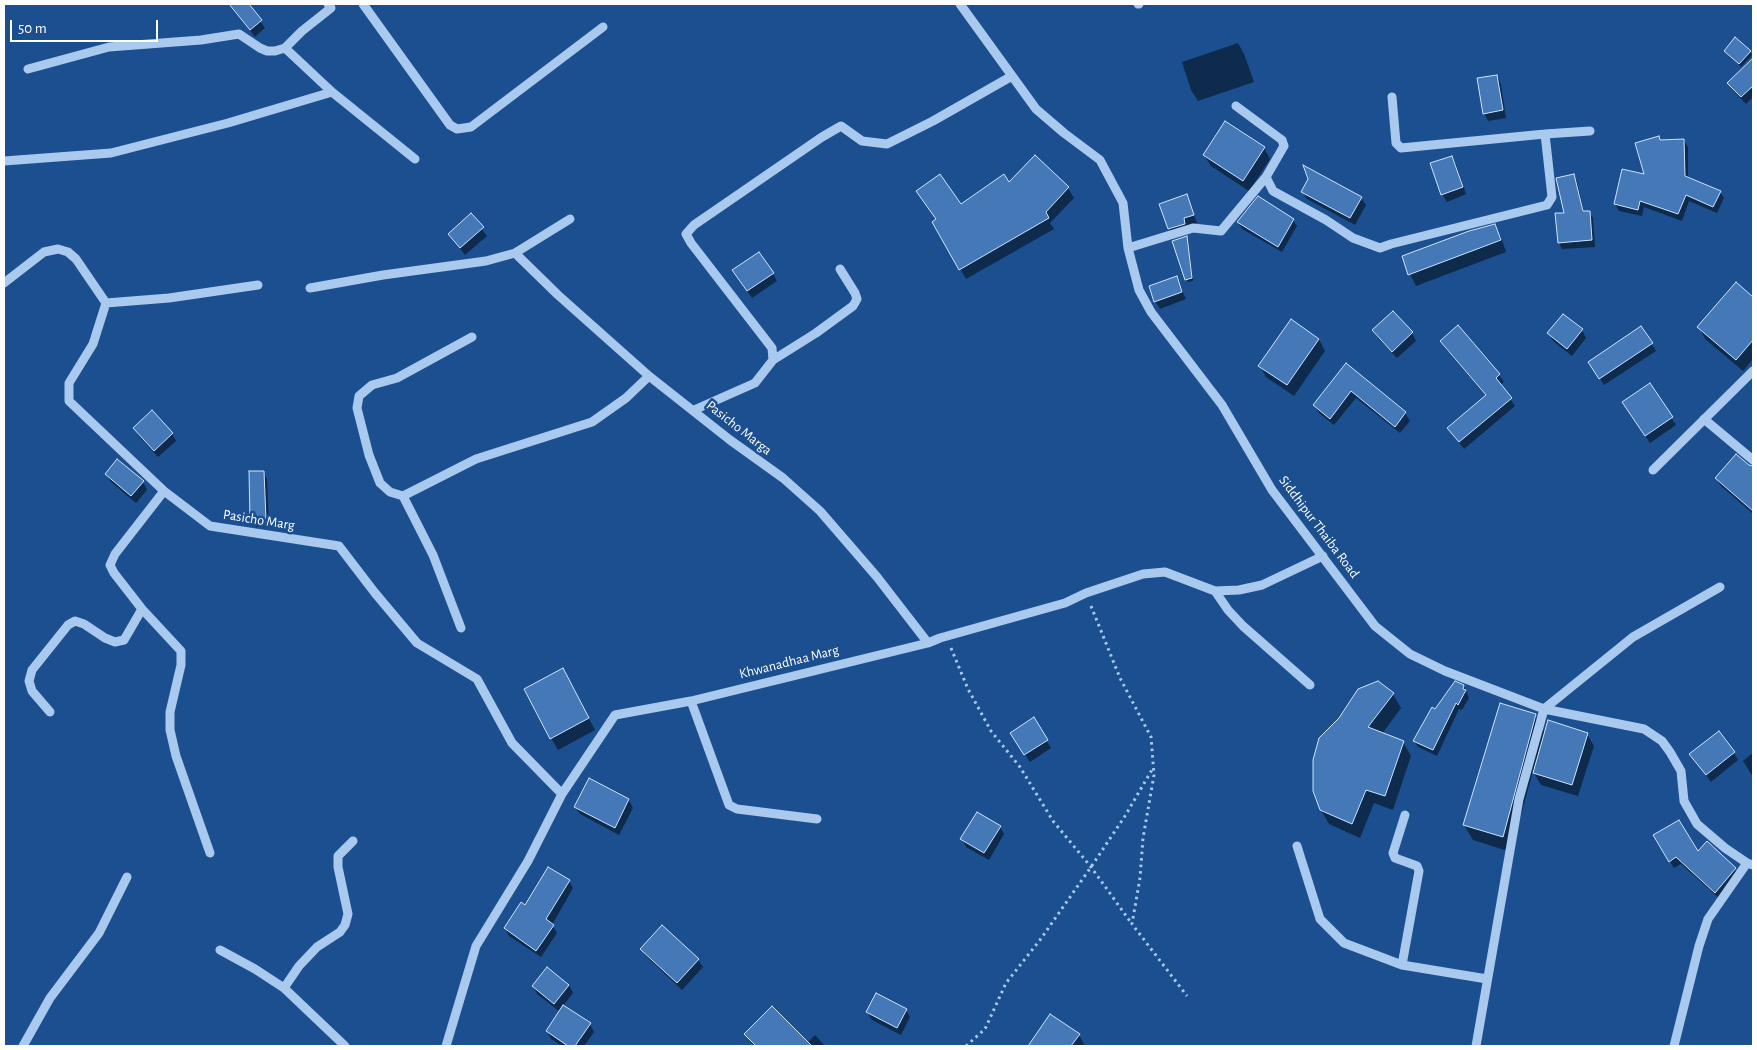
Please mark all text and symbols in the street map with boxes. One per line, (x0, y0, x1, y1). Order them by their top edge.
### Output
scale bar (12, 10, 160, 42)
text: 50 m (18, 21, 47, 36)
street label: Pasicho Marga (703, 397, 775, 459)
street label: Siddhipur Thaiba Road (1275, 473, 1363, 581)
street label: Pasicho Marg (222, 506, 296, 534)
street label: Khwanadhaa Marg (737, 641, 841, 683)

